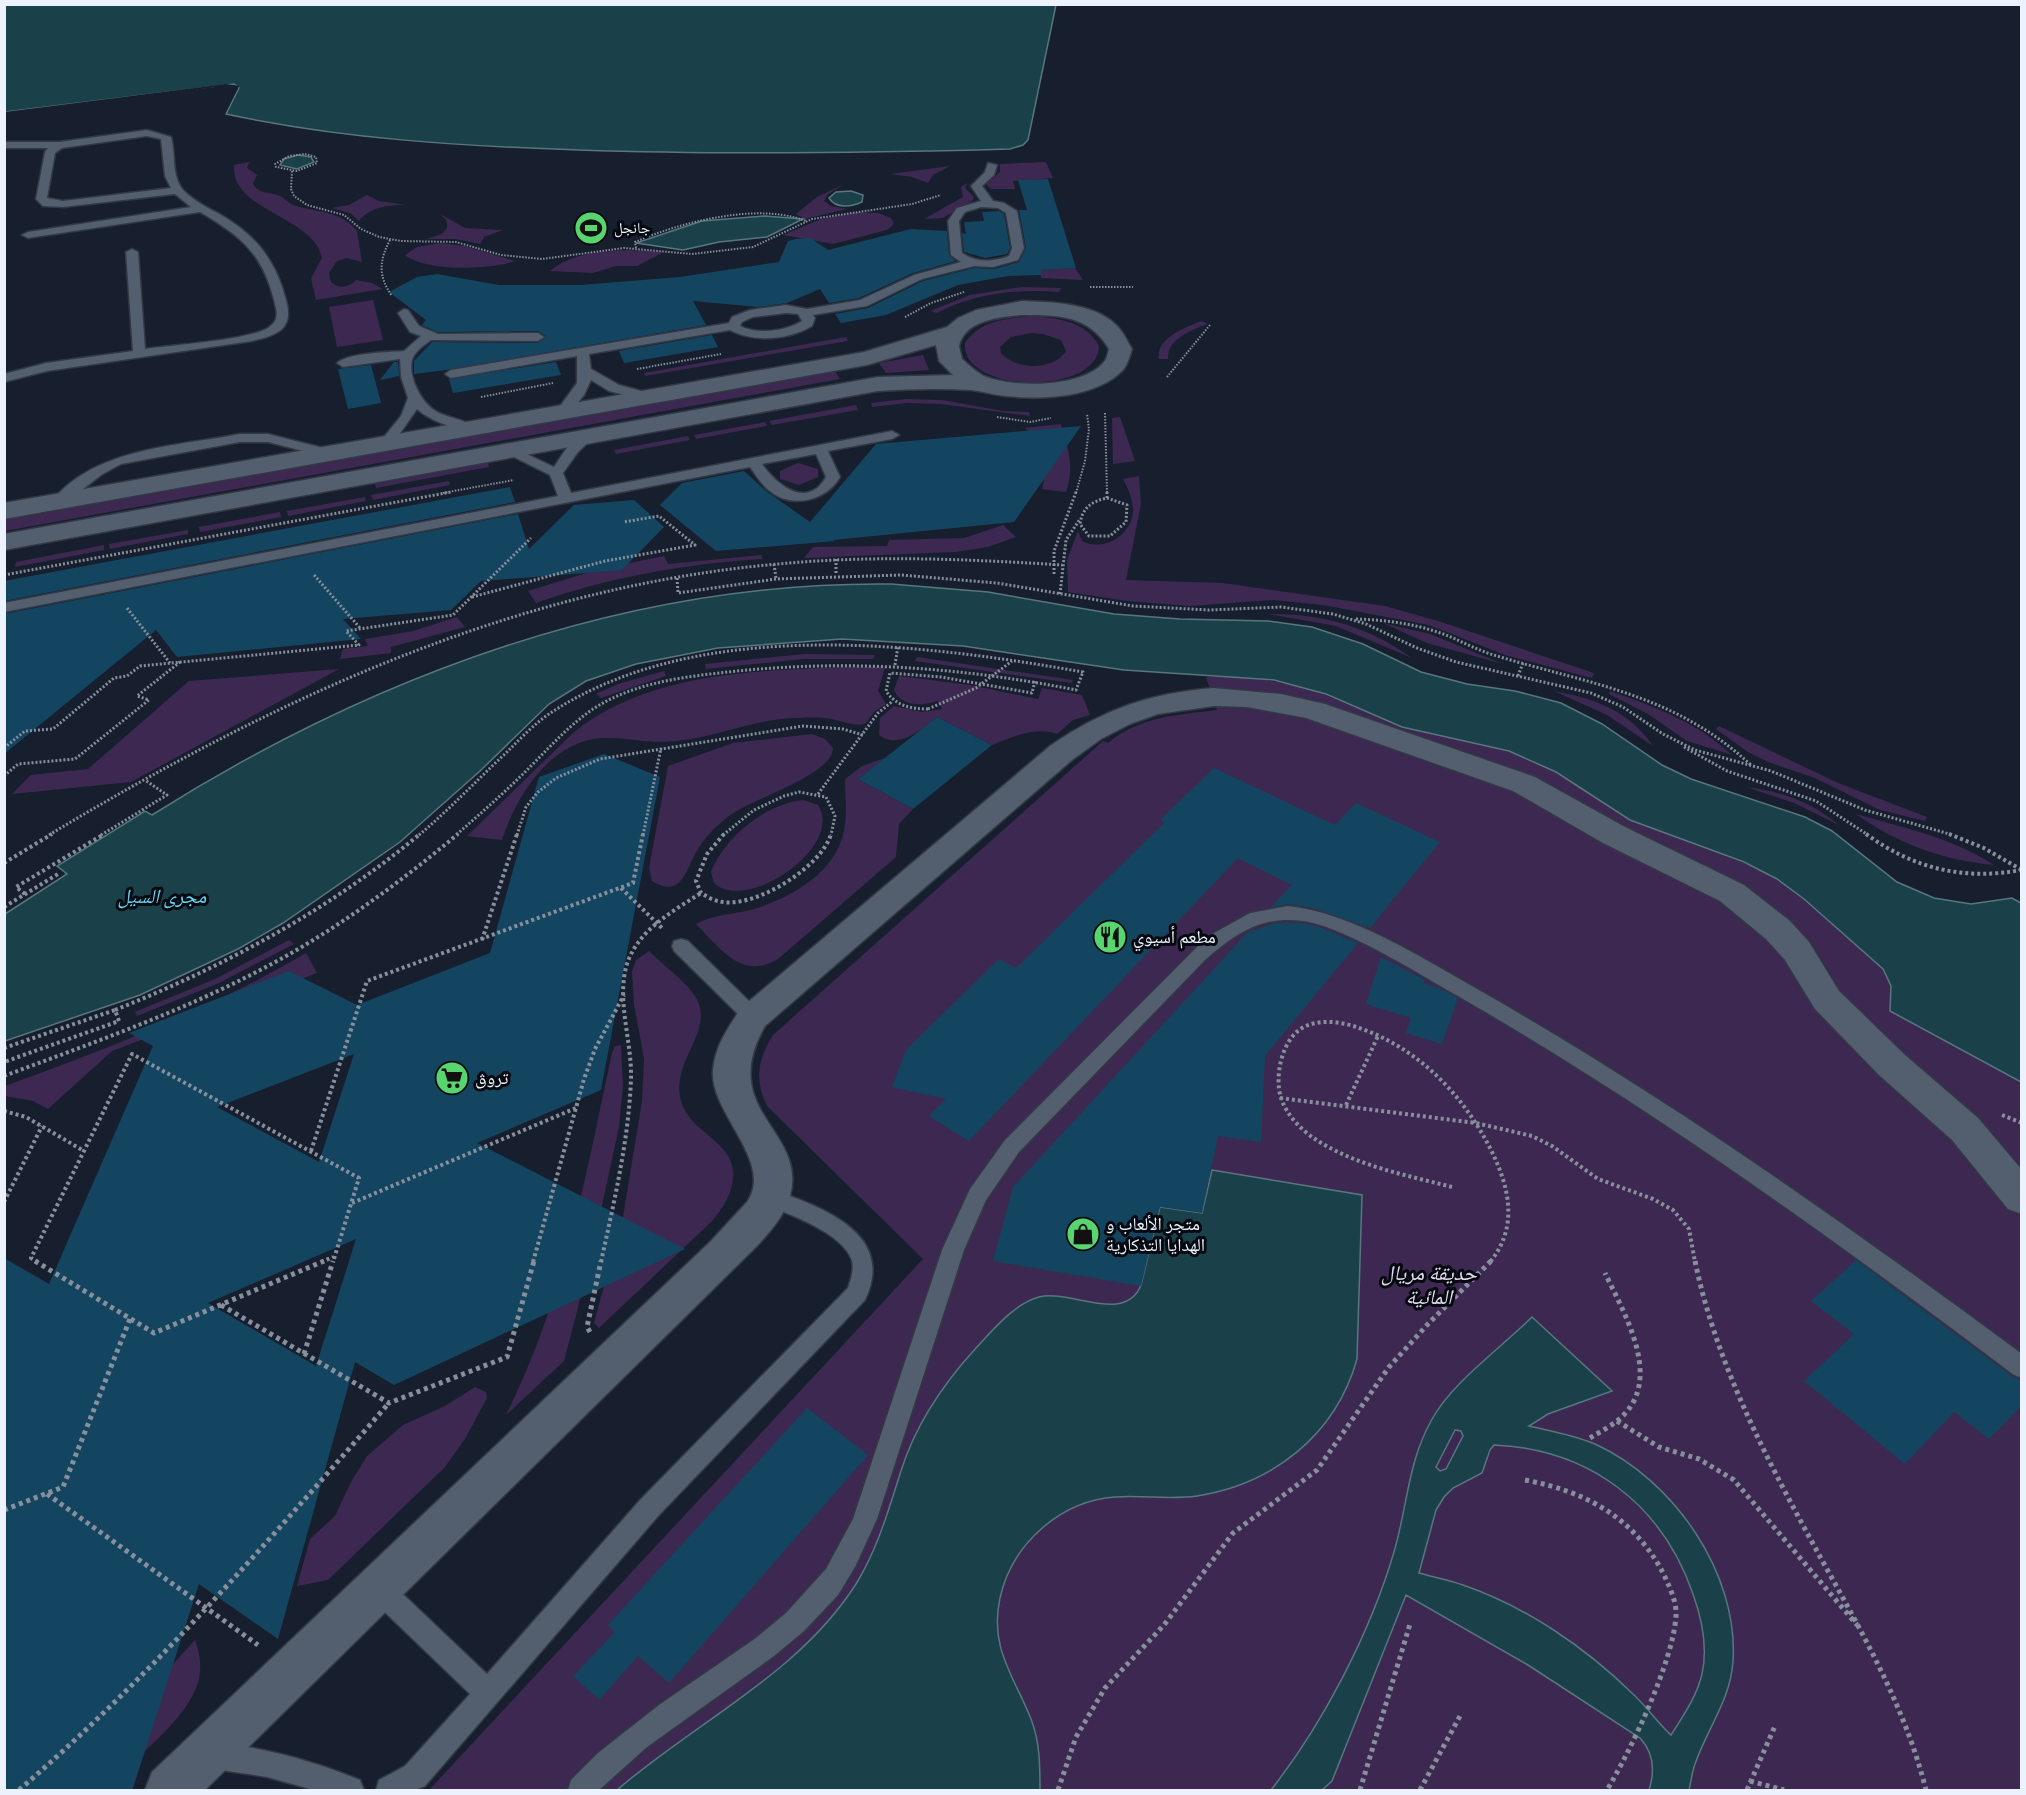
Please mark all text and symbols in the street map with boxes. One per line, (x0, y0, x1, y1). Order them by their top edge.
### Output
sports icon: جانجل (573, 210, 609, 246)
place label: جانجل (614, 219, 651, 238)
water label: مجرى السيل (118, 884, 206, 909)
restaurant icon: مطعم أسيوي (1092, 919, 1128, 955)
place label: مطعم أسيوي (1133, 926, 1216, 952)
supermarket icon: تروڨ (434, 1060, 470, 1096)
place label: تروڨ (475, 1067, 509, 1089)
place label: متجر الألعاب و الهدايا التذكارية (1106, 1213, 1205, 1256)
shop icon: متجر الألعاب و الهدايا التذكارية (1065, 1216, 1101, 1252)
park label: حديقة مريال المائية (1381, 1260, 1478, 1309)

